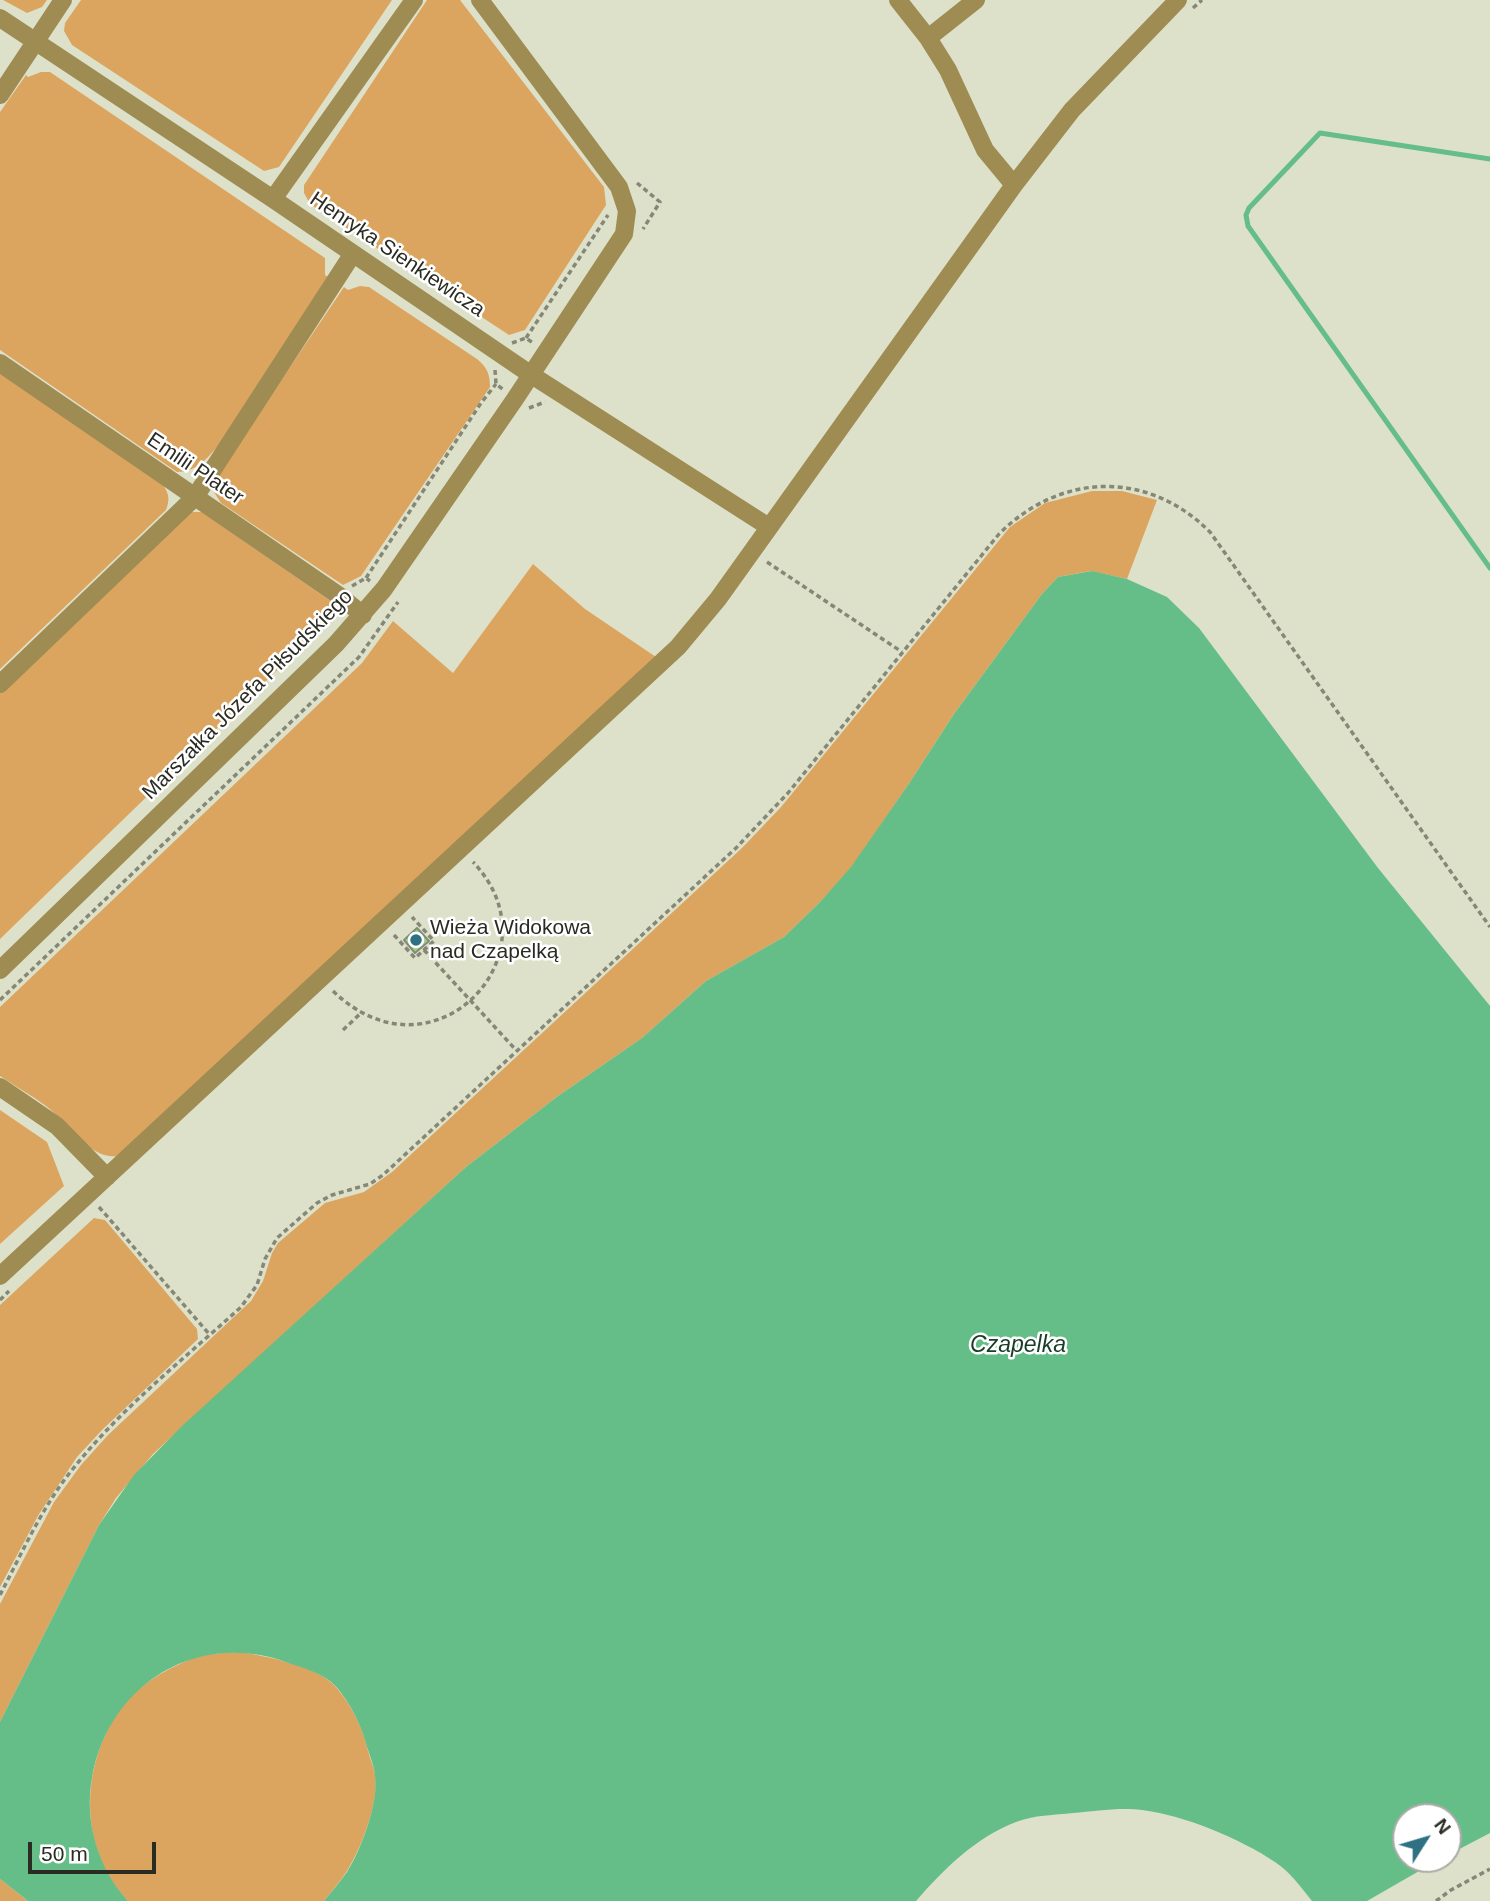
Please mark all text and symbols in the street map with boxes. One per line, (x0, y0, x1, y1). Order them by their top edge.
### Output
street label: Henryka Sienkiewicza (305, 187, 489, 323)
street label: Emilii Plater (142, 428, 248, 510)
street label: Marszałka Józefa Piłsudskiego (138, 585, 358, 805)
place label: Wieża Widokowa nad Czapelką (430, 915, 591, 965)
marker: Wieża Widokowa nad Czapelką (408, 932, 424, 948)
water label: Czapelka (970, 1332, 1066, 1360)
north arrow (1392, 1803, 1462, 1873)
text: N (1430, 1814, 1455, 1838)
scale bar (32, 1828, 159, 1872)
text: 50 m (41, 1842, 88, 1865)

